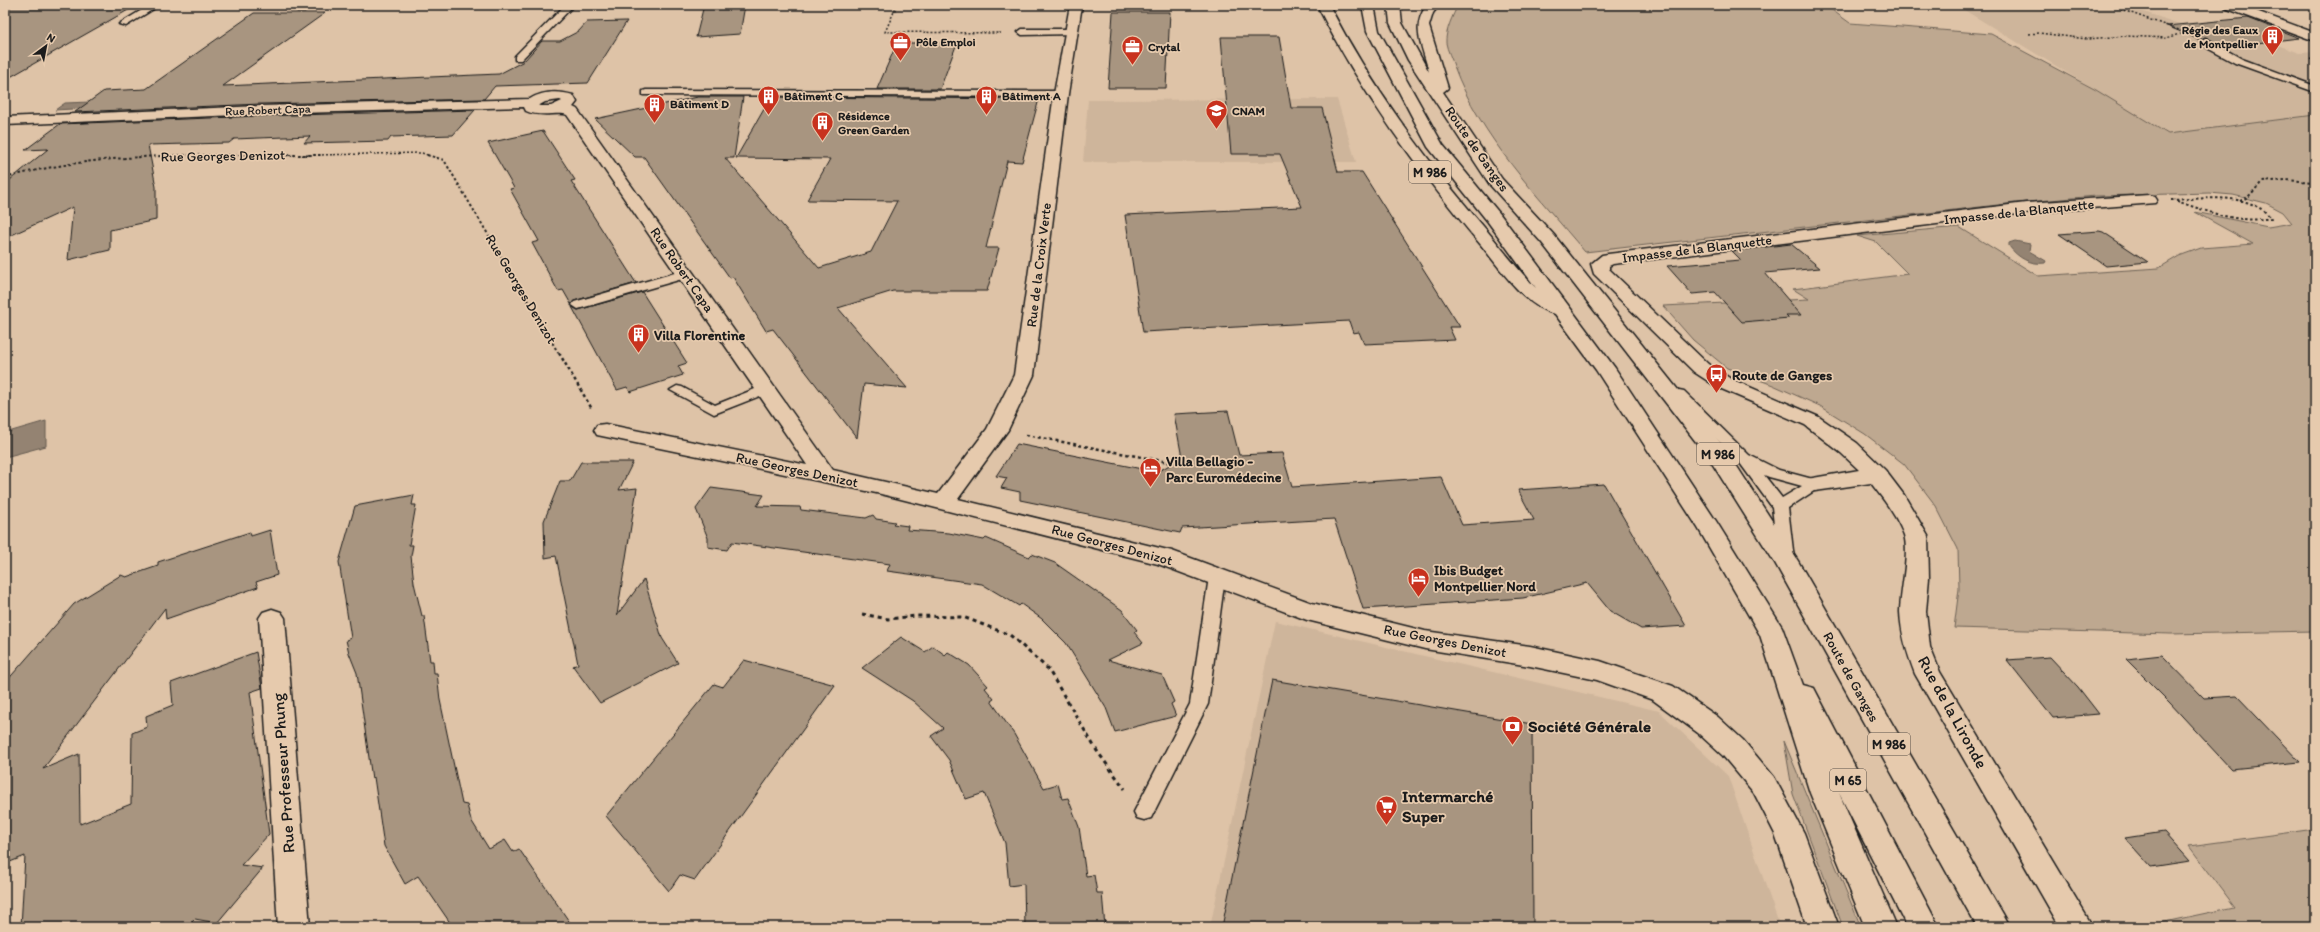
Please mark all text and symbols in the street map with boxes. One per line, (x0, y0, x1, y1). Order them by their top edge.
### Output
place label: Régie des Eaux de Montpellier (2182, 23, 2259, 52)
building icon: Régie des Eaux de Montpellier (2260, 24, 2286, 57)
north arrow (26, 26, 66, 66)
office icon: Pôle Emploi (888, 29, 914, 62)
text: N (44, 30, 58, 45)
office icon: Crytal (1119, 34, 1145, 67)
place label: Pôle Emploi (916, 35, 976, 50)
place label: Crytal (1148, 40, 1181, 55)
building icon: Bâtiment C (755, 83, 781, 116)
building icon: Bâtiment A (974, 83, 1000, 116)
place label: Bâtiment C (784, 89, 843, 103)
place label: Bâtiment A (1002, 89, 1061, 103)
building icon: Bâtiment D (641, 91, 667, 124)
place label: Bâtiment D (670, 97, 729, 111)
school or university icon: CNAM (1203, 98, 1229, 131)
street label: Rue Robert Capa (225, 101, 312, 118)
street label: Route de Ganges (1441, 103, 1513, 195)
place label: CNAM (1232, 104, 1265, 118)
place label: Résidence Green Garden (838, 109, 910, 137)
building icon: Résidence Green Garden (810, 110, 836, 143)
street label: Rue Georges Denizot (161, 146, 285, 166)
road number: M 986 (1409, 161, 1451, 183)
street label: Impasse de la Blanquette (1943, 196, 2095, 228)
street label: Rue de la Croix Verte (1023, 201, 1055, 328)
street label: Rue Robert Capa (646, 224, 718, 316)
street label: Rue Georges Denizot (482, 231, 560, 347)
street label: Impasse de la Blanquette (1621, 231, 1773, 267)
building icon: Villa Florentine (626, 322, 652, 355)
place label: Villa Florentine (654, 327, 746, 344)
bus stop icon: Route de Ganges (1704, 362, 1730, 395)
place label: Route de Ganges (1732, 367, 1832, 384)
road number: M 986 (1697, 443, 1739, 465)
street label: Rue Georges Denizot (734, 449, 860, 491)
place label: Villa Bellagio - Parc Euromédecine (1166, 453, 1282, 486)
hotel icon: Villa Bellagio - Parc Euromédecine (1138, 456, 1164, 489)
street label: Rue Georges Denizot (1050, 521, 1174, 569)
place label: Ibis Budget Montpellier Nord (1434, 562, 1536, 595)
hotel icon: Ibis Budget Montpellier Nord (1405, 565, 1431, 598)
street label: Rue Georges Denizot (1382, 621, 1508, 661)
street label: Route de Ganges (1819, 629, 1883, 725)
street label: Rue de la Lironde (1914, 652, 1992, 772)
street label: Rue Professeur Phung (267, 692, 299, 854)
bank icon: Société Générale (1500, 713, 1526, 746)
place label: Société Générale (1528, 716, 1651, 736)
road number: M 986 (1868, 733, 1910, 755)
road number: M 65 (1830, 769, 1866, 791)
place label: Intermarché Super (1402, 786, 1493, 827)
supermarket icon: Intermarché Super (1374, 793, 1400, 826)

